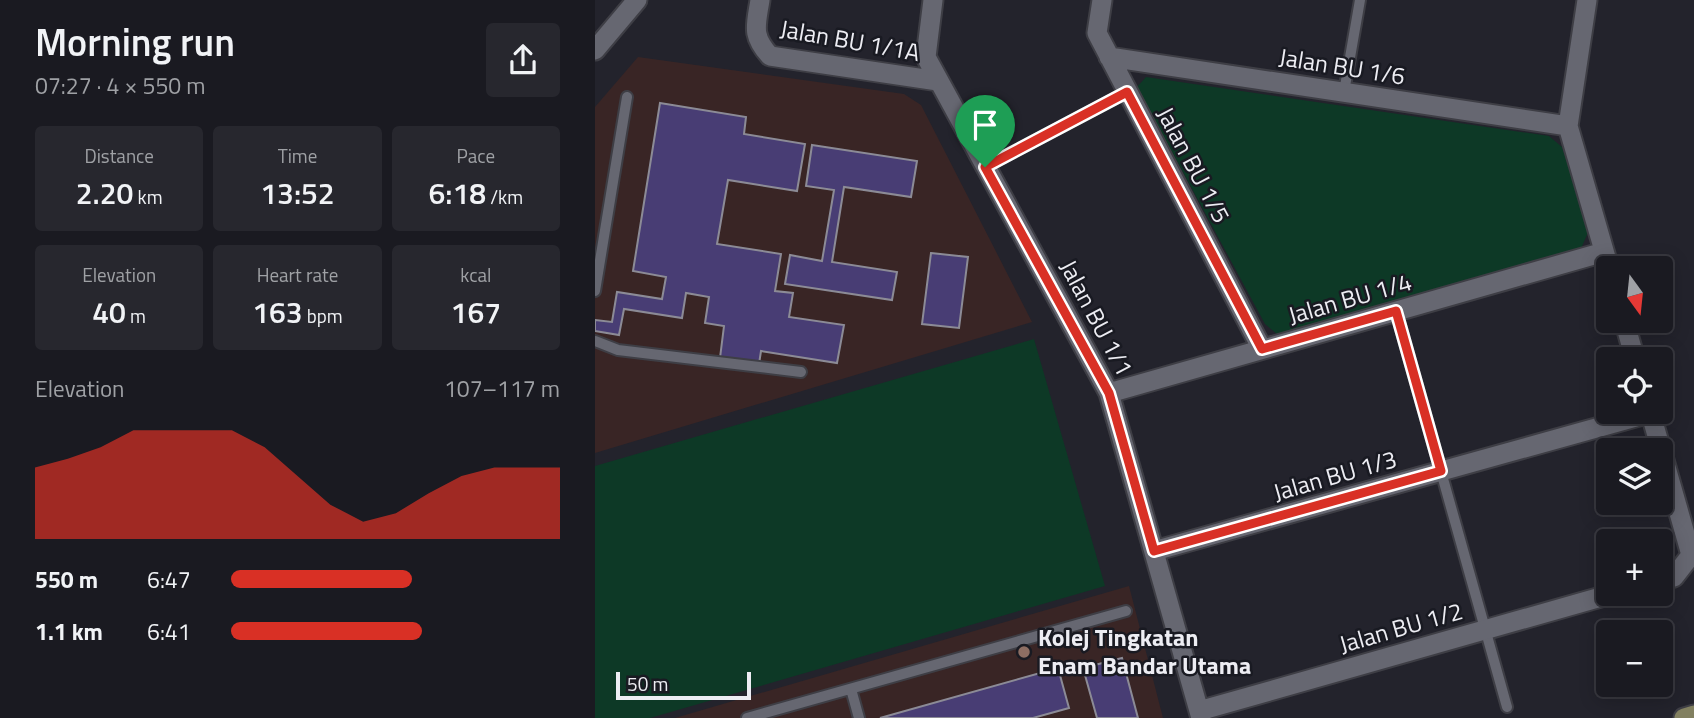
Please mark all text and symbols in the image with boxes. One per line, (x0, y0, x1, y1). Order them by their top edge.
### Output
street label: Jalan BU 1/1A (777, 10, 923, 70)
text: Morning run (35, 13, 235, 71)
button: share (486, 23, 560, 97)
street label: Jalan BU 1/6 (1277, 38, 1408, 94)
text: 07:27 · 4 × 550 m (35, 68, 205, 103)
pin (955, 95, 1015, 167)
street label: Jalan BU 1/5 (1148, 100, 1240, 229)
icon: arrive (966, 106, 1004, 144)
text: Distance (84, 141, 154, 170)
text: Time (278, 141, 317, 170)
text: Pace (457, 141, 495, 170)
text: 2.20 (76, 170, 133, 216)
text: 13:52 (260, 170, 335, 216)
text: 6:18 (429, 170, 486, 216)
text: km (133, 182, 163, 211)
text: /km (486, 182, 523, 211)
street label: Jalan BU 1/1 (1051, 253, 1143, 382)
north arrow (1596, 256, 1673, 332)
map controls (1596, 256, 1673, 697)
text: Elevation (82, 260, 156, 289)
text: Heart rate (257, 260, 338, 289)
text: kcal (460, 260, 491, 289)
street label: Jalan BU 1/4 (1284, 263, 1416, 333)
text: 40 (92, 289, 126, 335)
text: 163 (252, 289, 303, 335)
text: 167 (451, 289, 501, 335)
text: m (126, 301, 146, 330)
text: bpm (303, 301, 343, 330)
button: locate (1596, 347, 1673, 424)
text: Elevation (35, 371, 124, 406)
text: 107–117 m (444, 371, 560, 406)
button: layers (1596, 438, 1673, 515)
street label: Jalan BU 1/3 (1269, 440, 1401, 510)
button: + (1596, 529, 1673, 606)
text: 550 m (35, 562, 98, 597)
text: 6:47 (147, 562, 191, 597)
street label: Jalan BU 1/2 (1335, 592, 1467, 662)
text: 1.1 km (35, 614, 103, 649)
text: 6:41 (147, 614, 191, 649)
place label: Kolej Tingkatan Enam Bandar Utama (1038, 619, 1251, 683)
button: − (1596, 620, 1673, 697)
marker: Kolej Tingkatan Enam Bandar Utama (1016, 644, 1032, 660)
scale bar (616, 669, 751, 701)
text: 50 m (627, 669, 668, 698)

